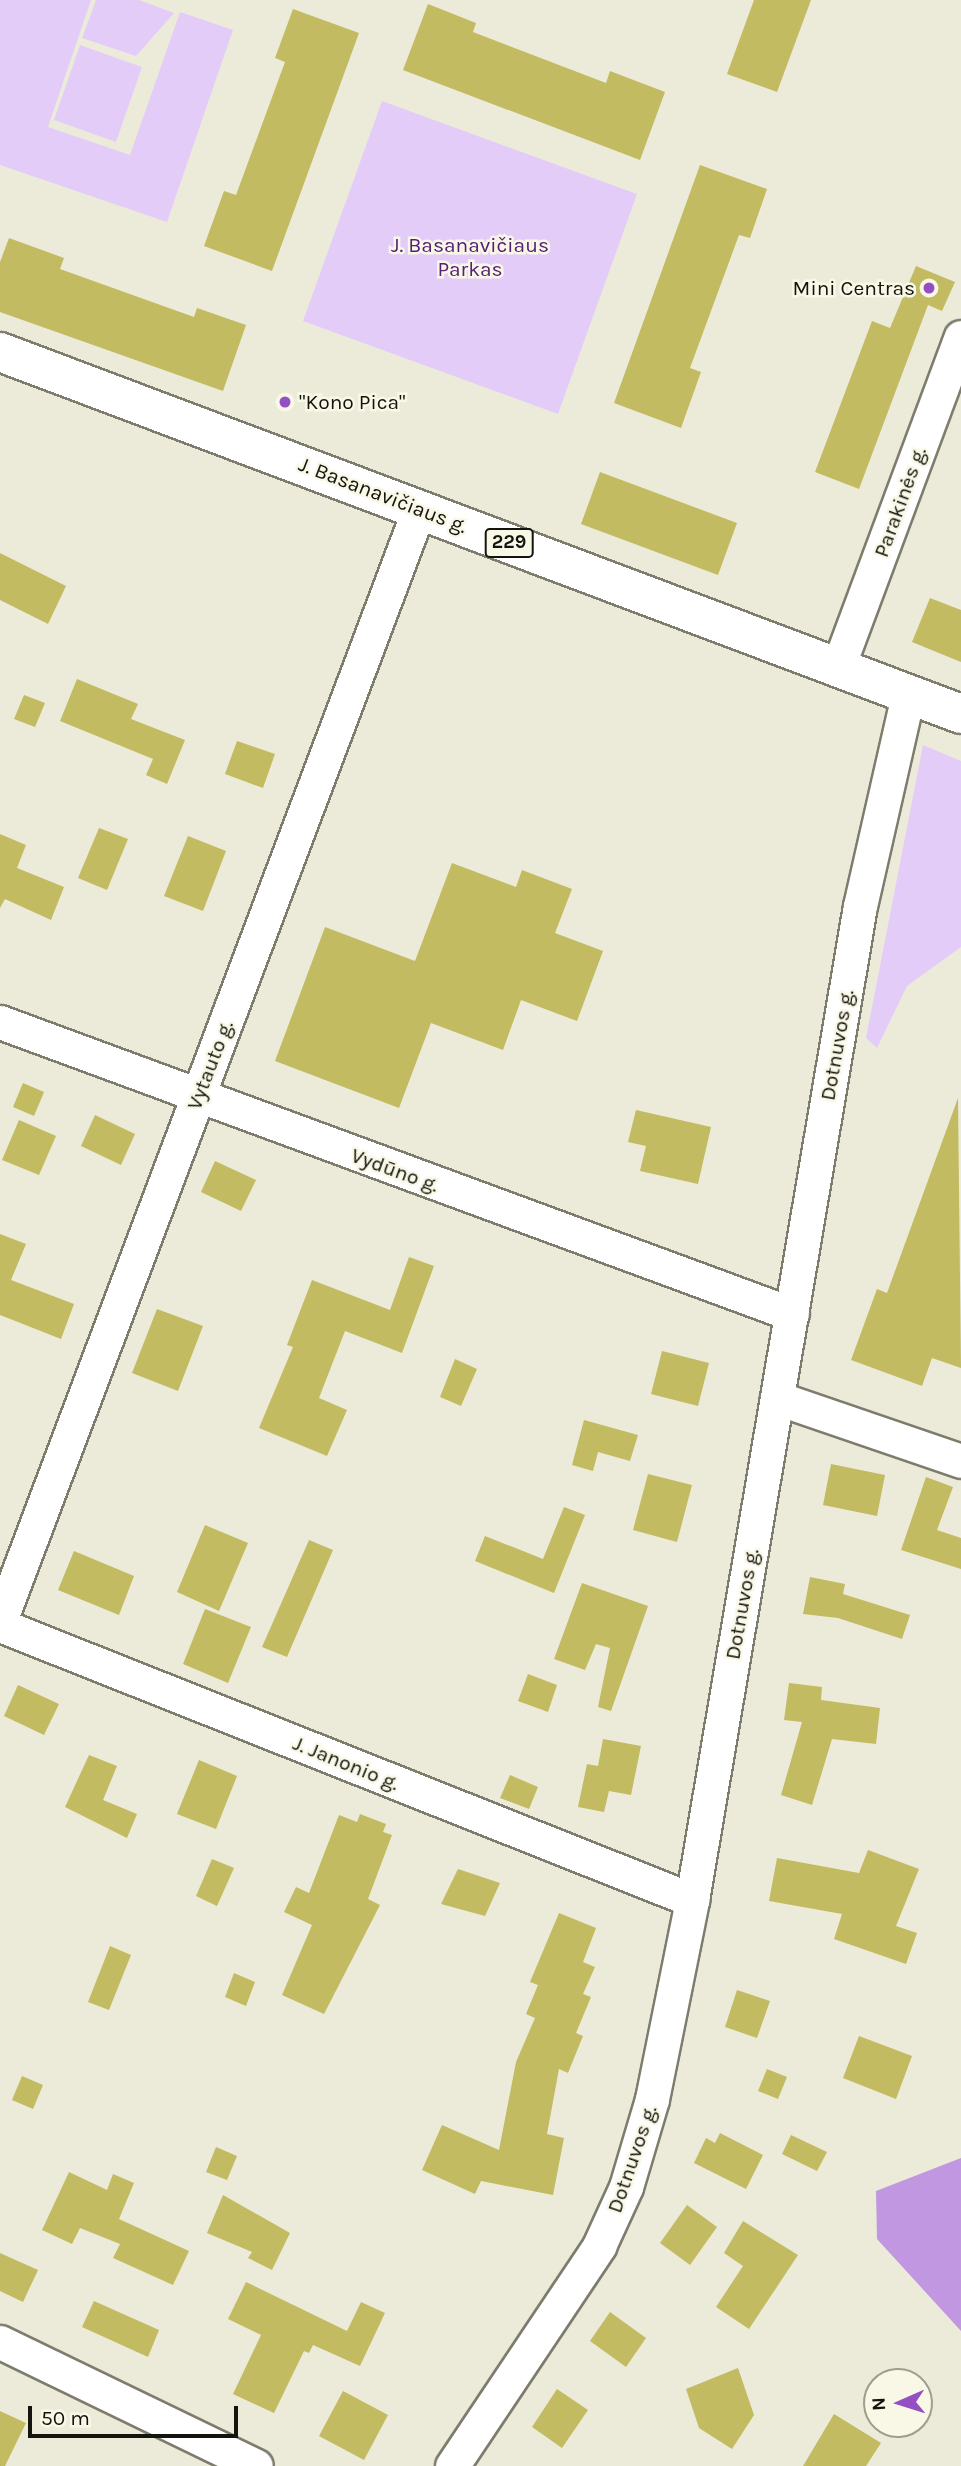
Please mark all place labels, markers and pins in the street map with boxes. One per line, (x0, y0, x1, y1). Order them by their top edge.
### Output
place label: Mini Centras (793, 275, 915, 301)
marker: Mini Centras (921, 280, 937, 296)
place label: "Kono Pica" (299, 389, 405, 415)
marker: "Kono Pica" (277, 394, 293, 410)

